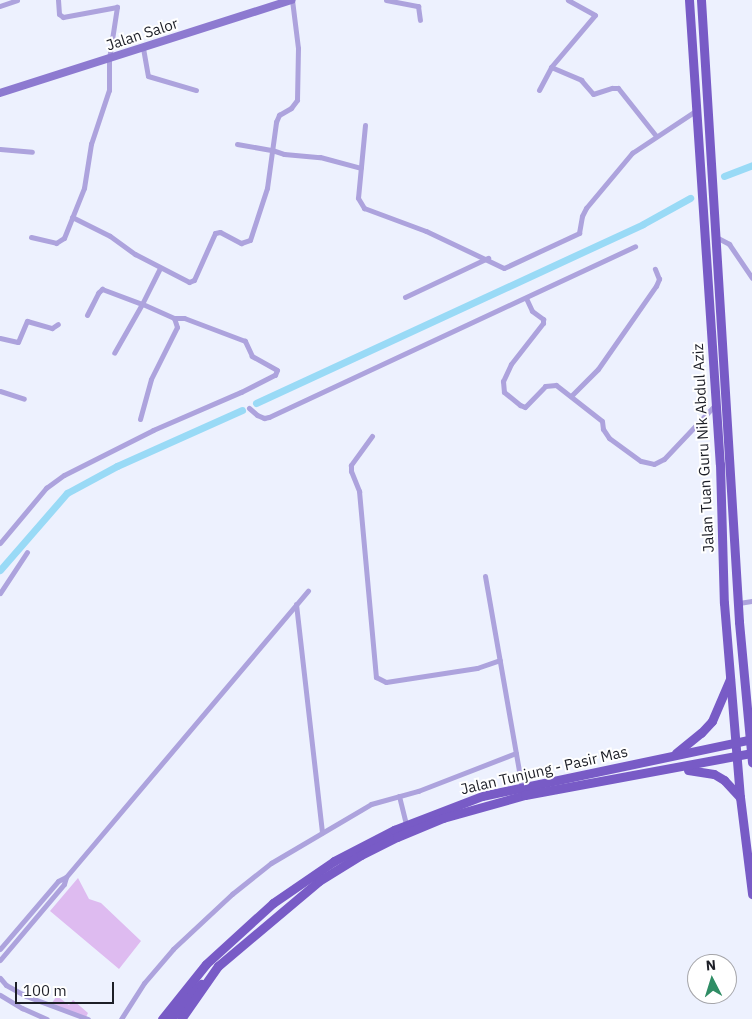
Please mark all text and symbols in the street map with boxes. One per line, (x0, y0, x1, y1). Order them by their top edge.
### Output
street label: Jalan Salor (104, 14, 180, 54)
street label: Jalan Tuan Guru Nik Abdul Aziz (689, 343, 717, 553)
street label: Jalan Tunjung - Pasir Mas (459, 742, 629, 798)
north arrow (687, 954, 737, 1004)
text: N (705, 956, 717, 974)
scale bar (18, 972, 116, 1004)
text: 100 m (23, 981, 67, 1000)

